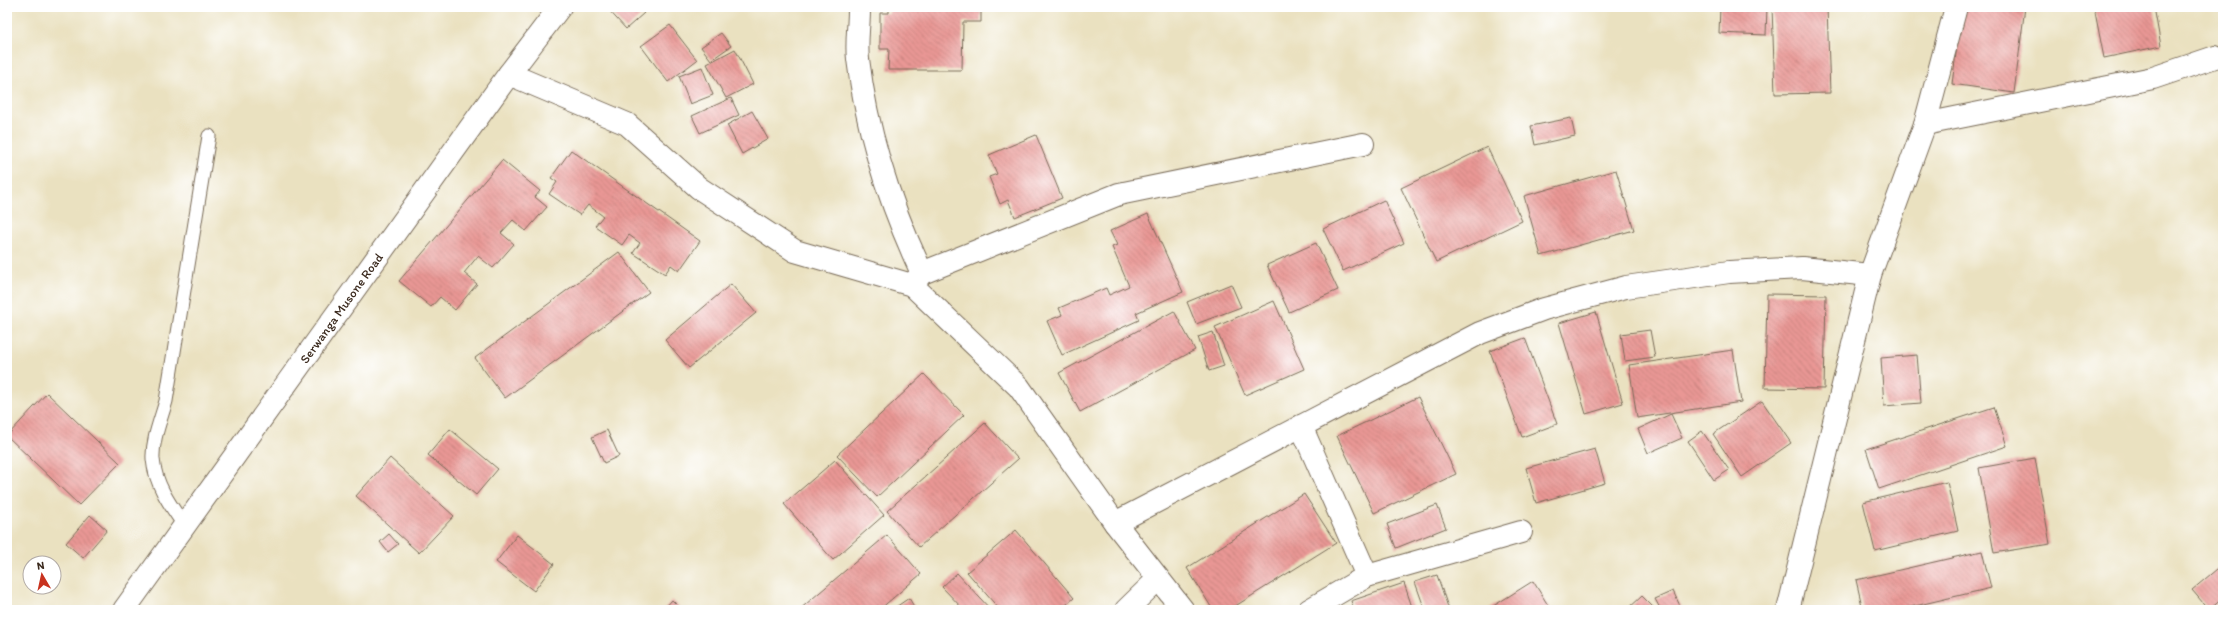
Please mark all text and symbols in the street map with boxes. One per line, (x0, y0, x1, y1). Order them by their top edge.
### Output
street label: Serwanga Musone Road (297, 250, 386, 366)
north arrow (22, 555, 62, 595)
text: N (36, 559, 45, 573)

